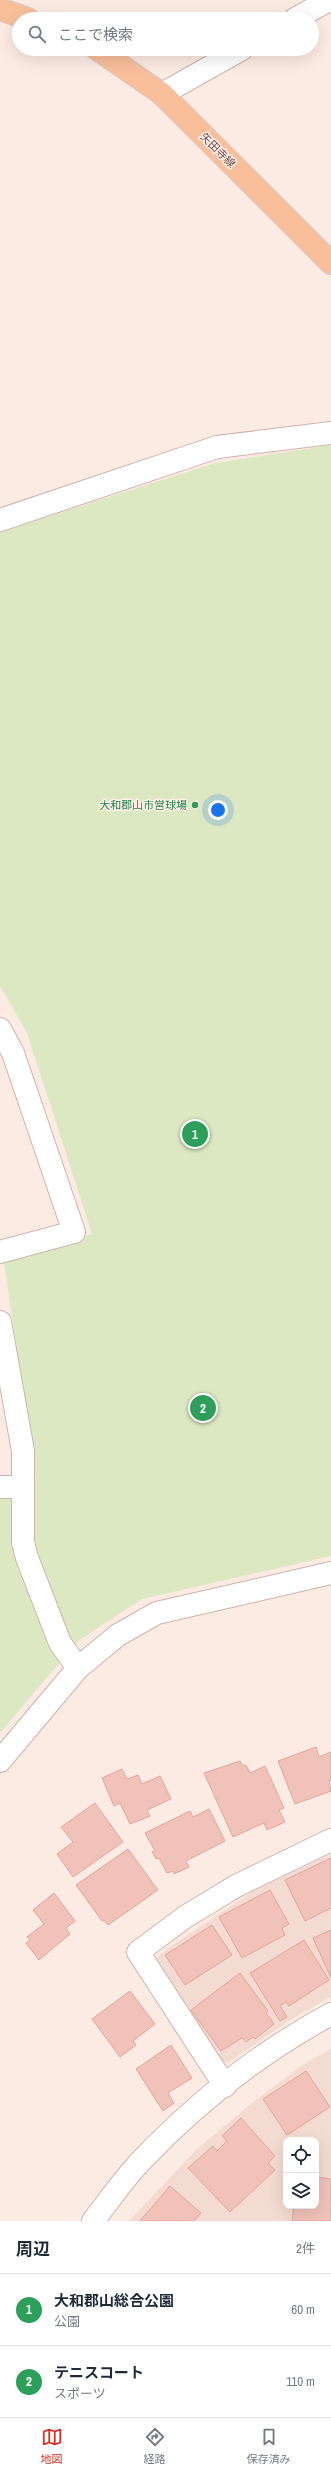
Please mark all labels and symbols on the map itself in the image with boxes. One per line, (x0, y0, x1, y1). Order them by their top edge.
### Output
street label: 矢田寺線 (197, 129, 239, 171)
place label: 大和郡山市営球場 (99, 798, 187, 812)
marker: 大和郡山市営球場 (190, 800, 200, 810)
your location (208, 800, 228, 820)
pin: 1 (182, 1119, 208, 1149)
pin: 2 (190, 1393, 216, 1423)

